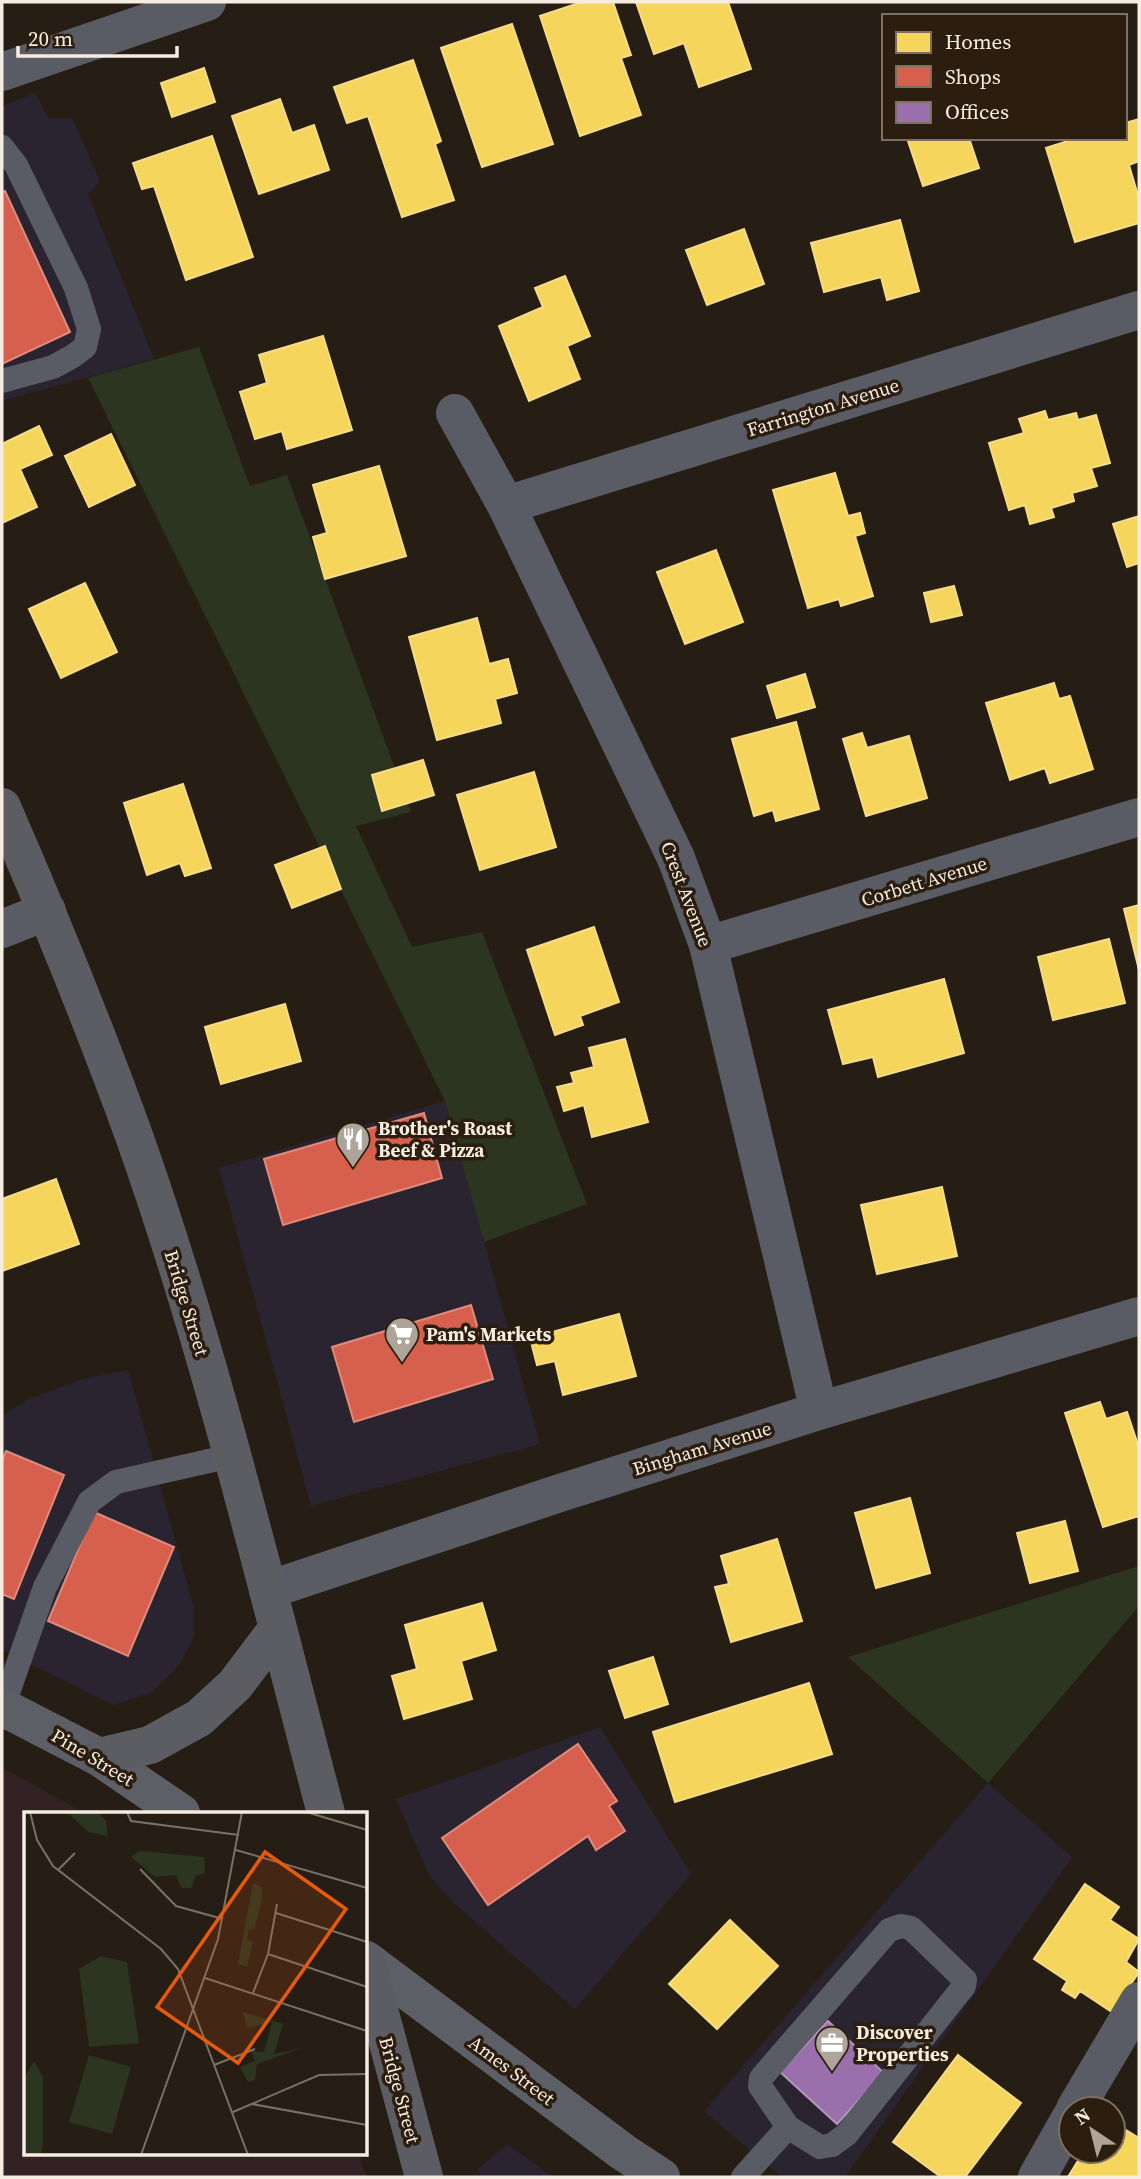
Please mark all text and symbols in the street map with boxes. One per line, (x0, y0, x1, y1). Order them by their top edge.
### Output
scale bar (18, 14, 177, 58)
legend (882, 14, 1127, 140)
text: 20 m (28, 24, 73, 53)
text: Homes (945, 27, 1011, 56)
text: Shops (945, 62, 1001, 91)
text: Offices (945, 97, 1009, 126)
street label: Farrington Avenue (744, 371, 902, 443)
street label: Crest Avenue (655, 838, 719, 950)
street label: Corbett Avenue (858, 850, 990, 912)
place label: Brother's Roast Beef & Pizza (378, 1115, 512, 1163)
restaurant icon: Brother's Roast Beef & Pizza (334, 1120, 372, 1169)
street label: Bridge Street (159, 1247, 216, 1360)
supermarket icon: Pam's Markets (383, 1315, 421, 1364)
place label: Pam's Markets (426, 1321, 552, 1347)
street label: Bingham Avenue (629, 1415, 775, 1481)
street label: Pine Street (47, 1722, 140, 1792)
inset map (24, 1812, 368, 2154)
place label: Discover Properties (856, 2019, 949, 2067)
office icon: Discover Properties (813, 2024, 851, 2073)
street label: Ames Street (464, 2029, 561, 2111)
street label: Bridge Street (373, 2034, 427, 2147)
north arrow (1057, 2095, 1127, 2165)
text: N (1069, 2101, 1096, 2131)

